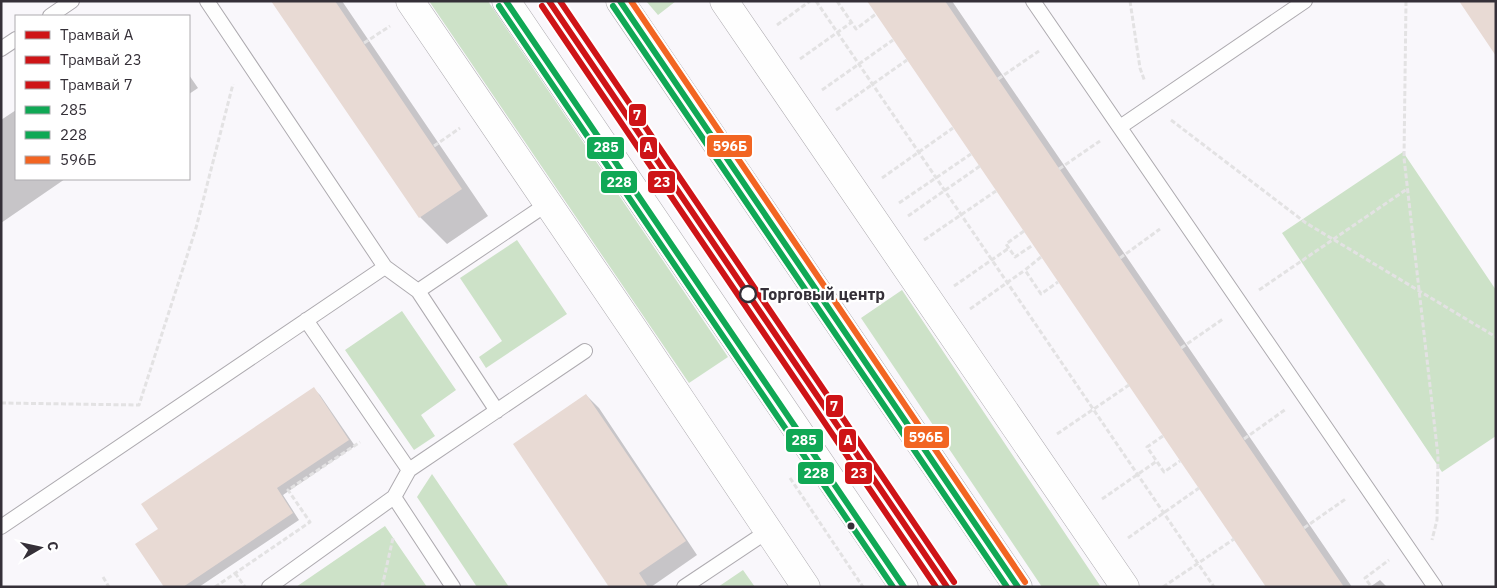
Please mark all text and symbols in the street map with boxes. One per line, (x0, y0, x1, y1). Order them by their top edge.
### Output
legend (15, 15, 190, 180)
text: Трамвай А (60, 25, 134, 44)
text: Трамвай 23 (60, 50, 142, 69)
text: Трамвай 7 (60, 75, 133, 94)
text: 285 (60, 100, 87, 119)
line badge: 7 (628, 103, 647, 127)
text: 7 (633, 106, 641, 124)
text: 228 (60, 125, 87, 144)
line badge: 596Б (706, 134, 753, 158)
line badge: 285 (586, 136, 625, 160)
line badge: А (639, 136, 658, 160)
text: 596Б (713, 137, 747, 155)
text: 285 (593, 138, 619, 156)
text: А (643, 138, 653, 156)
text: 596Б (60, 150, 97, 169)
line badge: 228 (600, 170, 638, 194)
line badge: 23 (647, 170, 676, 194)
text: 228 (606, 173, 632, 191)
text: 23 (654, 173, 670, 191)
place label: Торговый центр (760, 284, 885, 304)
marker: Торговый центр (739, 285, 757, 303)
line badge: 7 (825, 394, 844, 418)
text: 7 (830, 397, 838, 415)
line badge: 596Б (903, 425, 950, 449)
line badge: 285 (785, 428, 824, 453)
line badge: А (838, 428, 857, 453)
text: 596Б (909, 428, 943, 446)
text: 285 (791, 431, 817, 449)
text: А (843, 431, 853, 449)
line badge: 228 (797, 461, 835, 485)
line badge: 23 (844, 461, 873, 485)
text: 228 (803, 464, 829, 482)
text: 23 (851, 464, 867, 482)
unlabelled marker (846, 521, 856, 531)
north arrow (15, 523, 65, 573)
text: С (43, 540, 62, 552)

